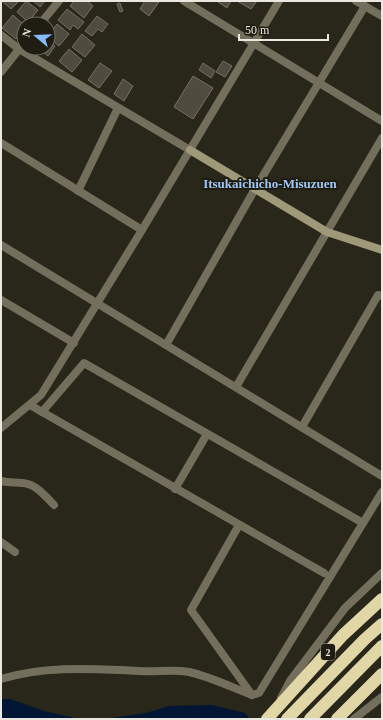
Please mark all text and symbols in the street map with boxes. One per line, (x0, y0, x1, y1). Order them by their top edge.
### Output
north arrow (16, 16, 56, 56)
scale bar (239, 16, 328, 42)
text: 50 m (245, 23, 270, 37)
text: N (20, 27, 34, 38)
district label: Itsukaichicho-Misuzuen (203, 176, 338, 191)
road number: 2 (321, 644, 335, 660)

